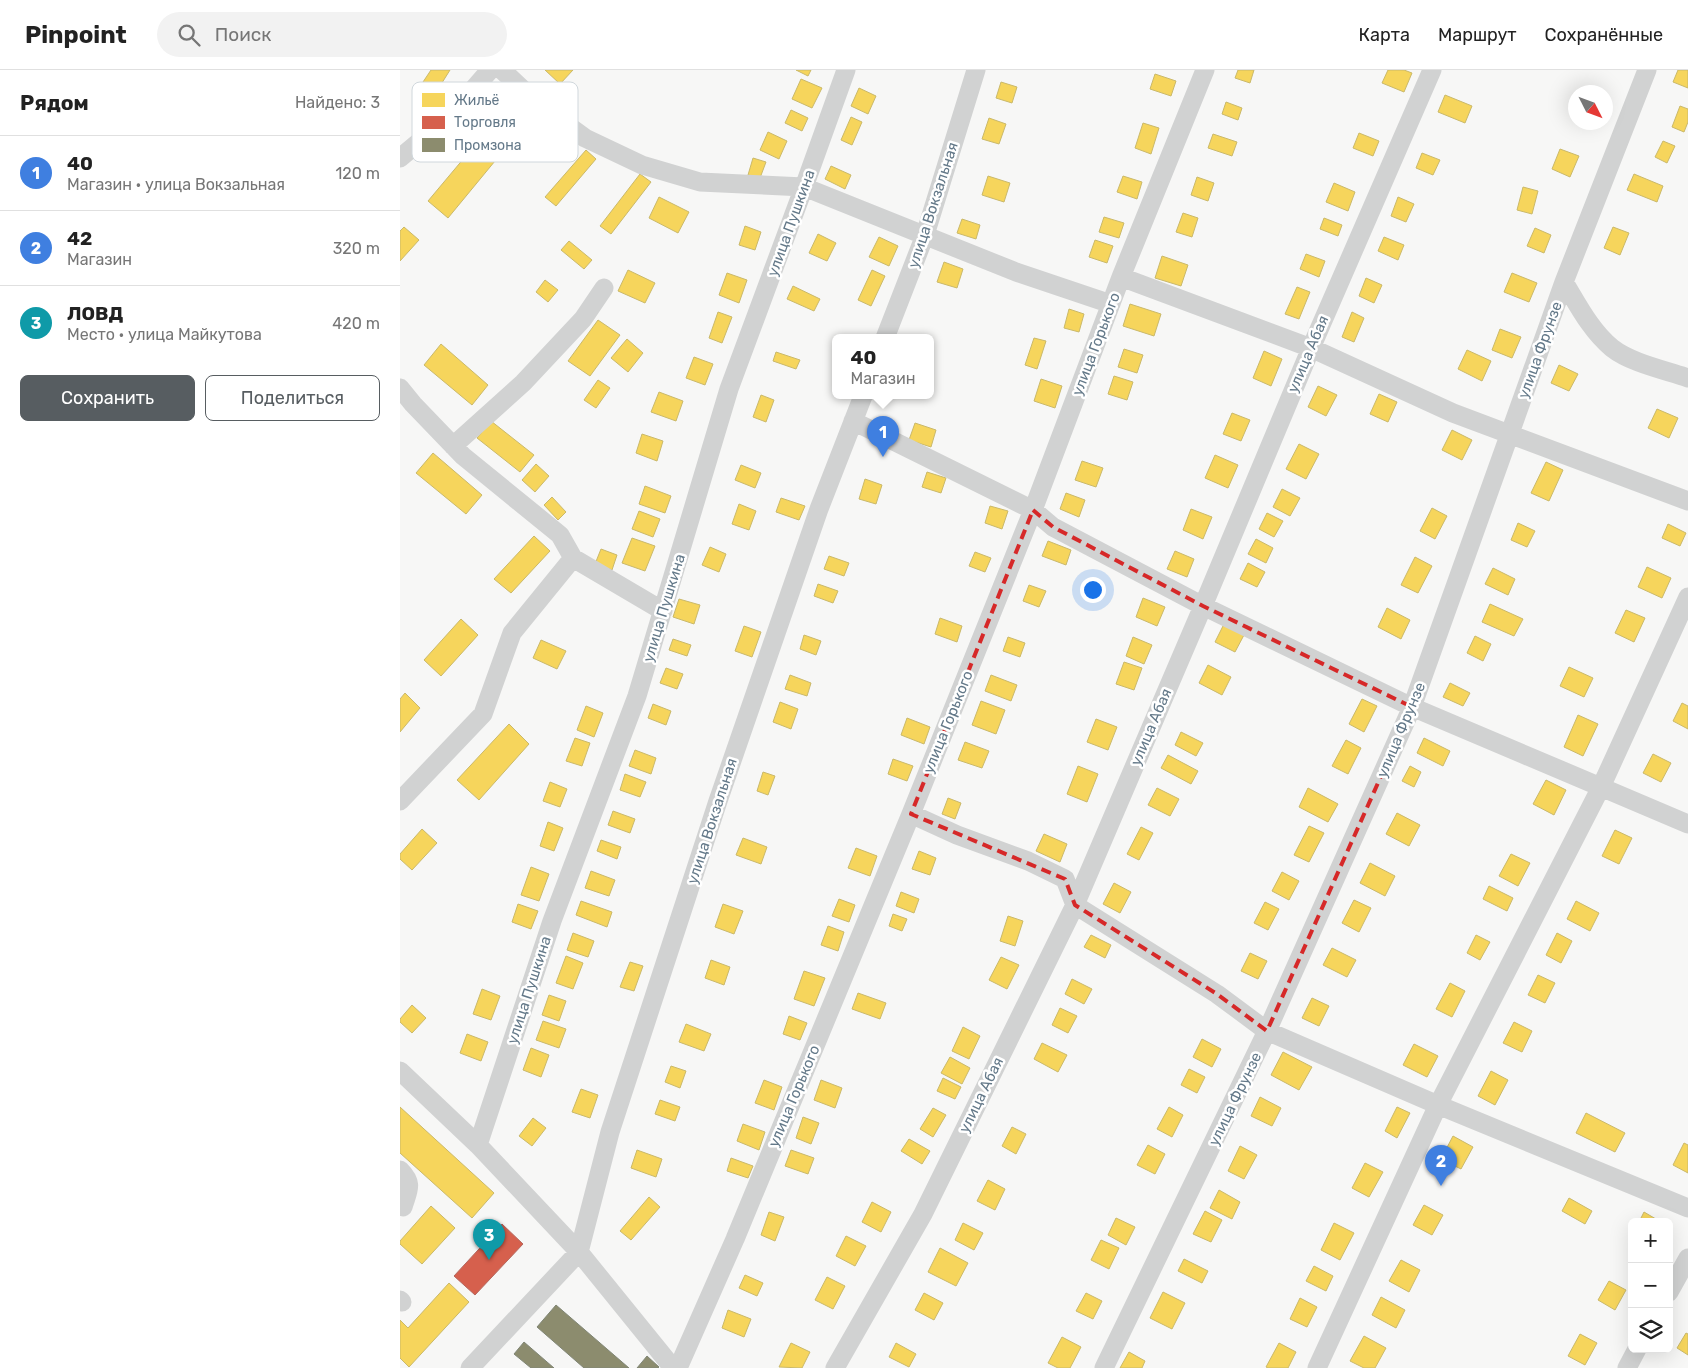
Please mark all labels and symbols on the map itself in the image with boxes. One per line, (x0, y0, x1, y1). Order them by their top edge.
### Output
legend (412, 82, 578, 162)
north arrow (1568, 85, 1613, 130)
text: Жильё (454, 92, 500, 109)
text: Торговля (454, 114, 516, 131)
text: Промзона (454, 137, 521, 154)
street label: улица Вокзальная (904, 140, 962, 270)
street label: улица Пушкина (763, 167, 819, 279)
street label: улица Горького (1068, 290, 1124, 398)
street label: улица Фрунзе (1514, 299, 1566, 401)
street label: улица Абая (1284, 313, 1332, 395)
pin: 1 (867, 416, 899, 457)
street label: улица Пушкина (639, 552, 689, 664)
your location (1080, 577, 1106, 603)
street label: улица Горького (919, 668, 977, 776)
street label: улица Фрунзе (1373, 680, 1429, 780)
street label: улица Абая (1127, 686, 1175, 768)
street label: улица Вокзальная (683, 756, 741, 886)
street label: улица Пушкина (503, 934, 555, 1046)
street label: улица Горького (764, 1042, 824, 1150)
street label: улица Фрунзе (1205, 1049, 1265, 1149)
street label: улица Абая (955, 1054, 1007, 1136)
pin: 2 (1425, 1145, 1457, 1186)
pin: 3 (473, 1219, 505, 1260)

